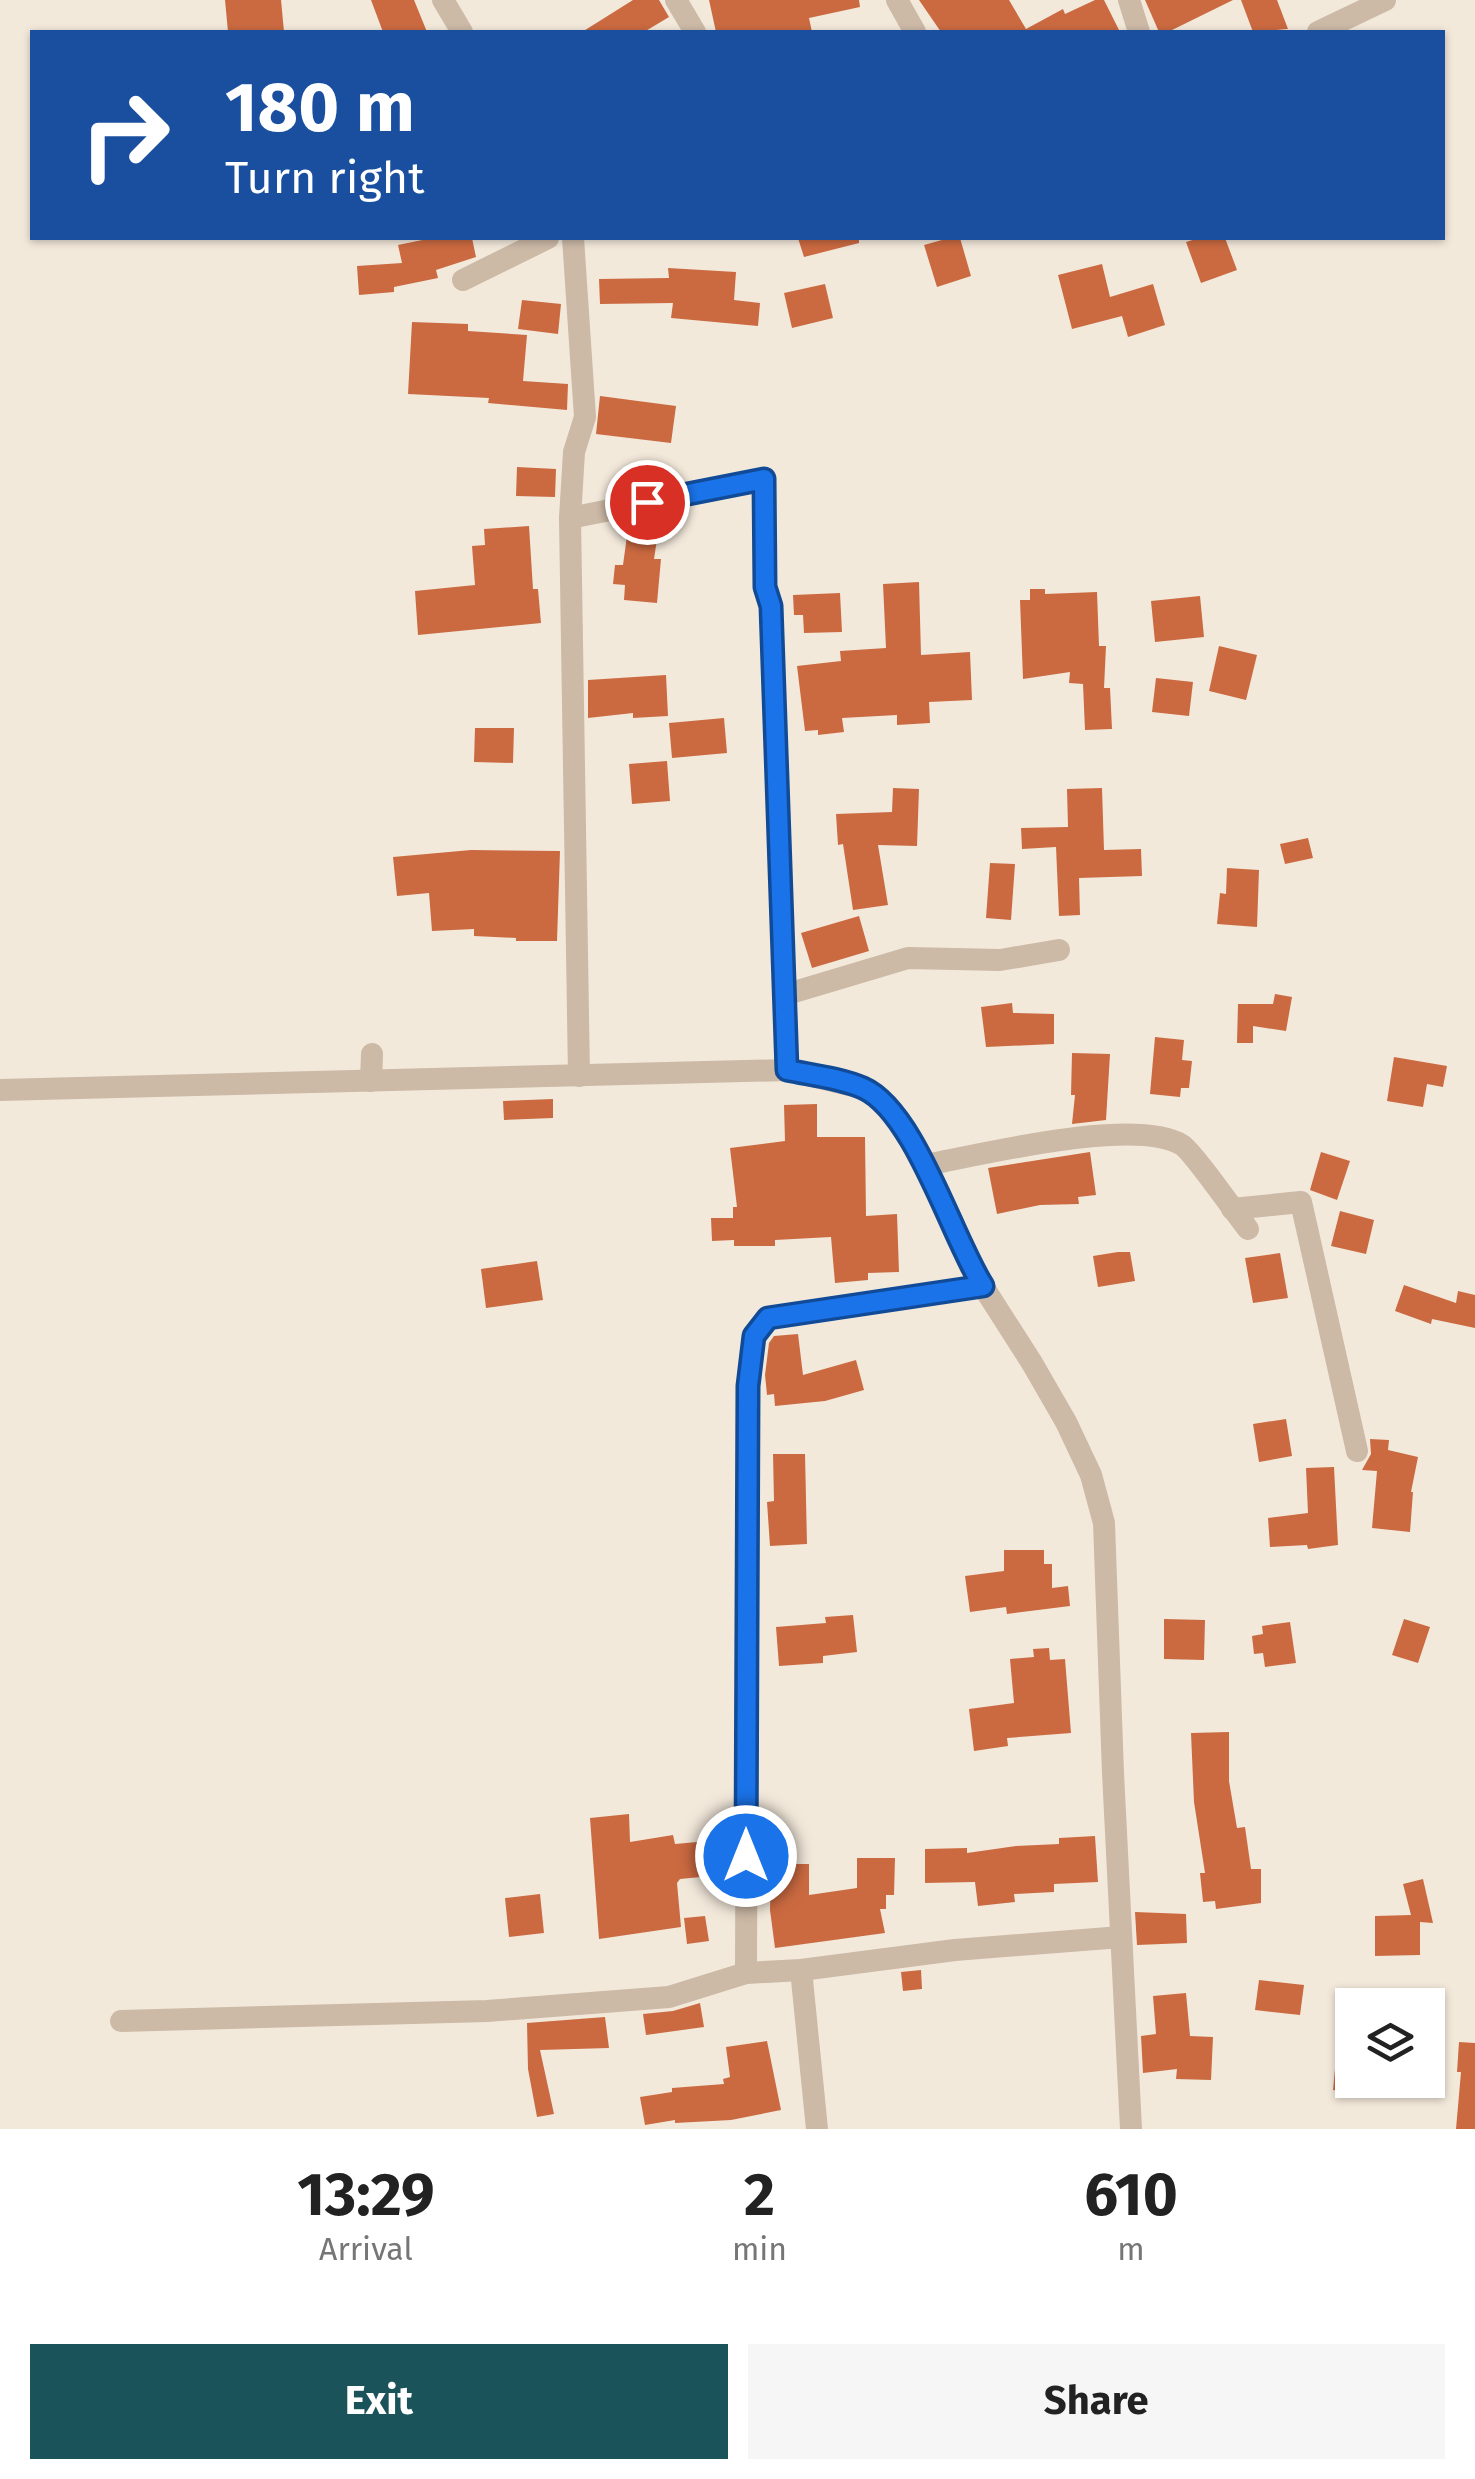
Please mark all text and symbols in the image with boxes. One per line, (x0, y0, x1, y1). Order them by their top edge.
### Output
text: 180 m (225, 66, 415, 150)
icon: right (60, 70, 190, 200)
text: Turn right (225, 151, 424, 205)
pin (605, 460, 690, 545)
icon: arrive (620, 475, 675, 530)
position arrow (694, 1804, 798, 1908)
map controls (1335, 1988, 1445, 2098)
button: layers (1335, 1988, 1445, 2098)
text: 13:29 (297, 2159, 435, 2231)
text: 2 (744, 2159, 775, 2231)
text: 610 (1084, 2159, 1178, 2231)
text: Arrival (319, 2230, 413, 2268)
text: min (732, 2230, 787, 2268)
text: m (1117, 2230, 1145, 2268)
button: Exit (30, 2344, 728, 2459)
button: Share (748, 2344, 1445, 2459)

